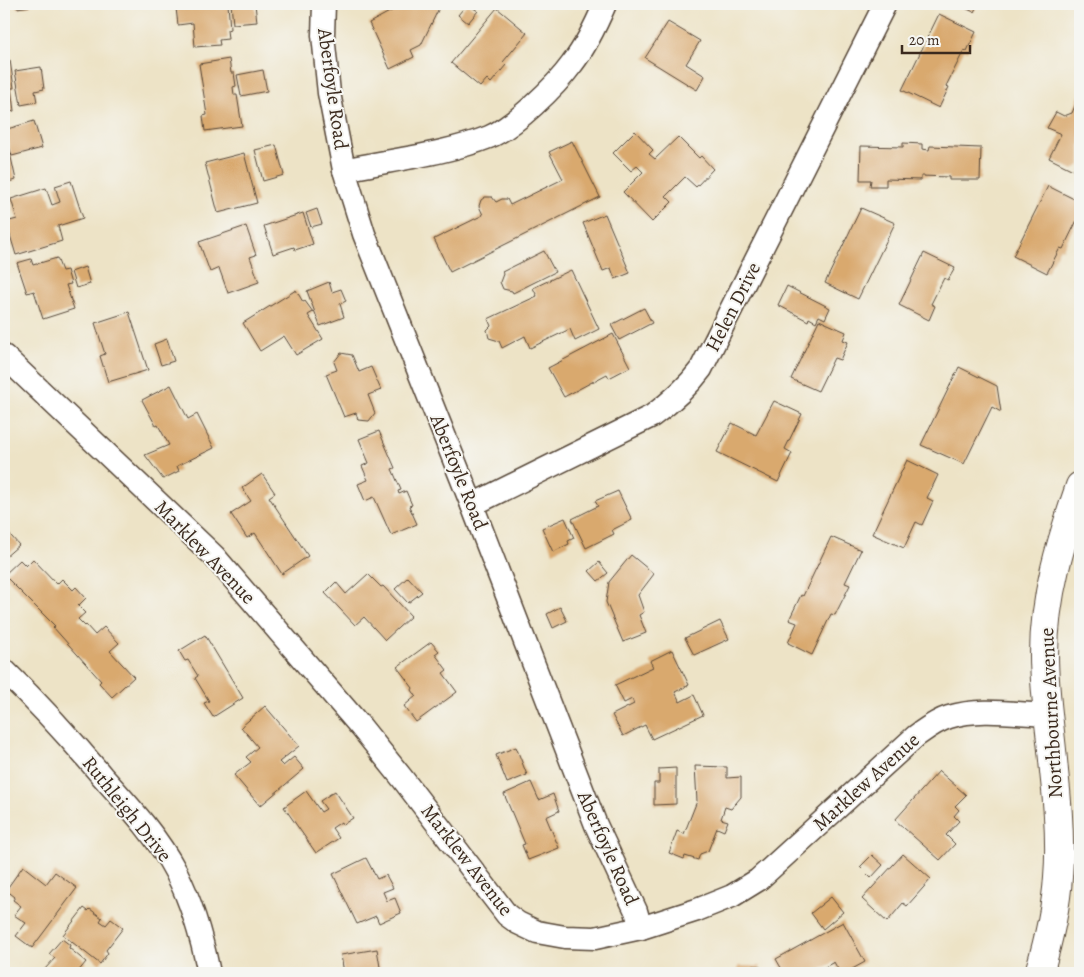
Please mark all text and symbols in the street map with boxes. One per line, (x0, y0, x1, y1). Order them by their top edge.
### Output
scale bar (902, 22, 969, 54)
street label: Aberfoyle Road (311, 26, 355, 152)
text: 20 m (909, 30, 940, 50)
street label: Helen Drive (699, 257, 767, 356)
street label: Aberfoyle Road (423, 409, 495, 534)
street label: Marklew Avenue (148, 494, 262, 610)
street label: Northbourne Avenue (1033, 627, 1069, 799)
street label: Marklew Avenue (807, 727, 925, 837)
street label: Ruthleigh Drive (76, 750, 178, 868)
street label: Aberfoyle Road (570, 786, 645, 910)
street label: Marklew Avenue (415, 798, 519, 922)

